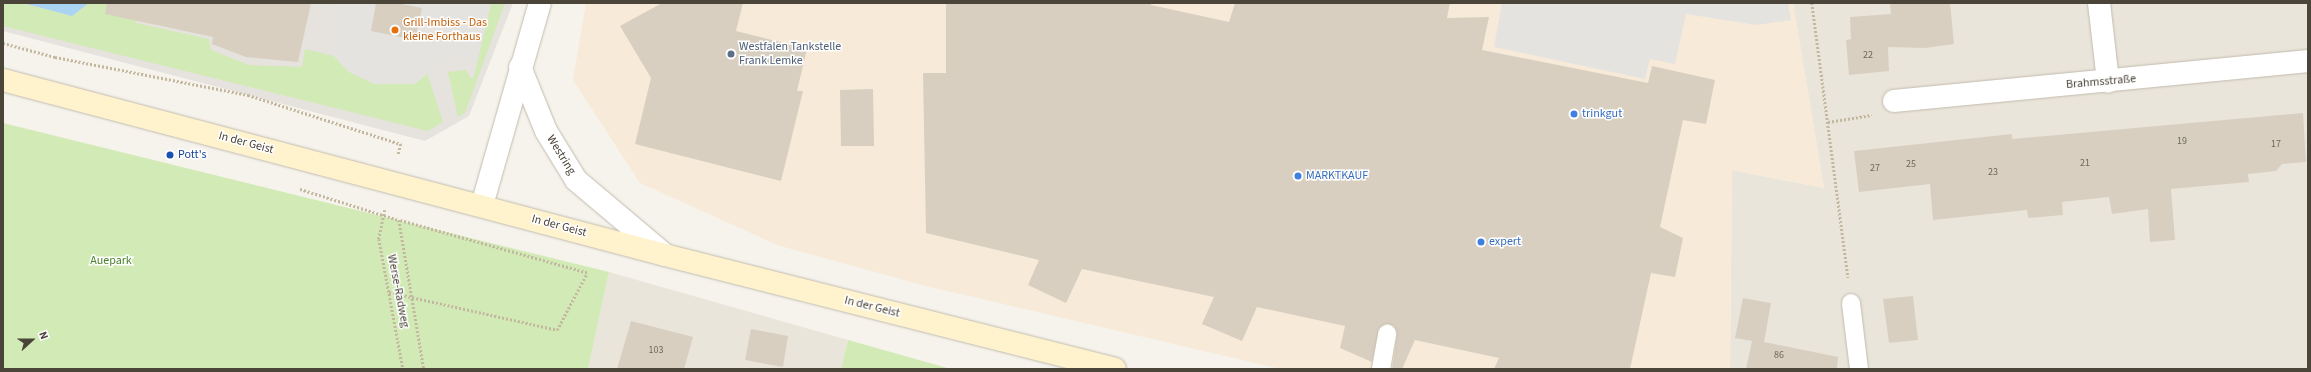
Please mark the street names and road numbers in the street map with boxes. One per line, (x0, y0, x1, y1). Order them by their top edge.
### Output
street label: Brahmsstraße (2065, 72, 2137, 92)
street label: In der Geist (217, 129, 275, 157)
street label: Westring (543, 133, 579, 177)
street label: In der Geist (530, 212, 588, 240)
street label: Werse-Radweg (384, 253, 412, 329)
street label: In der Geist (843, 293, 901, 321)

